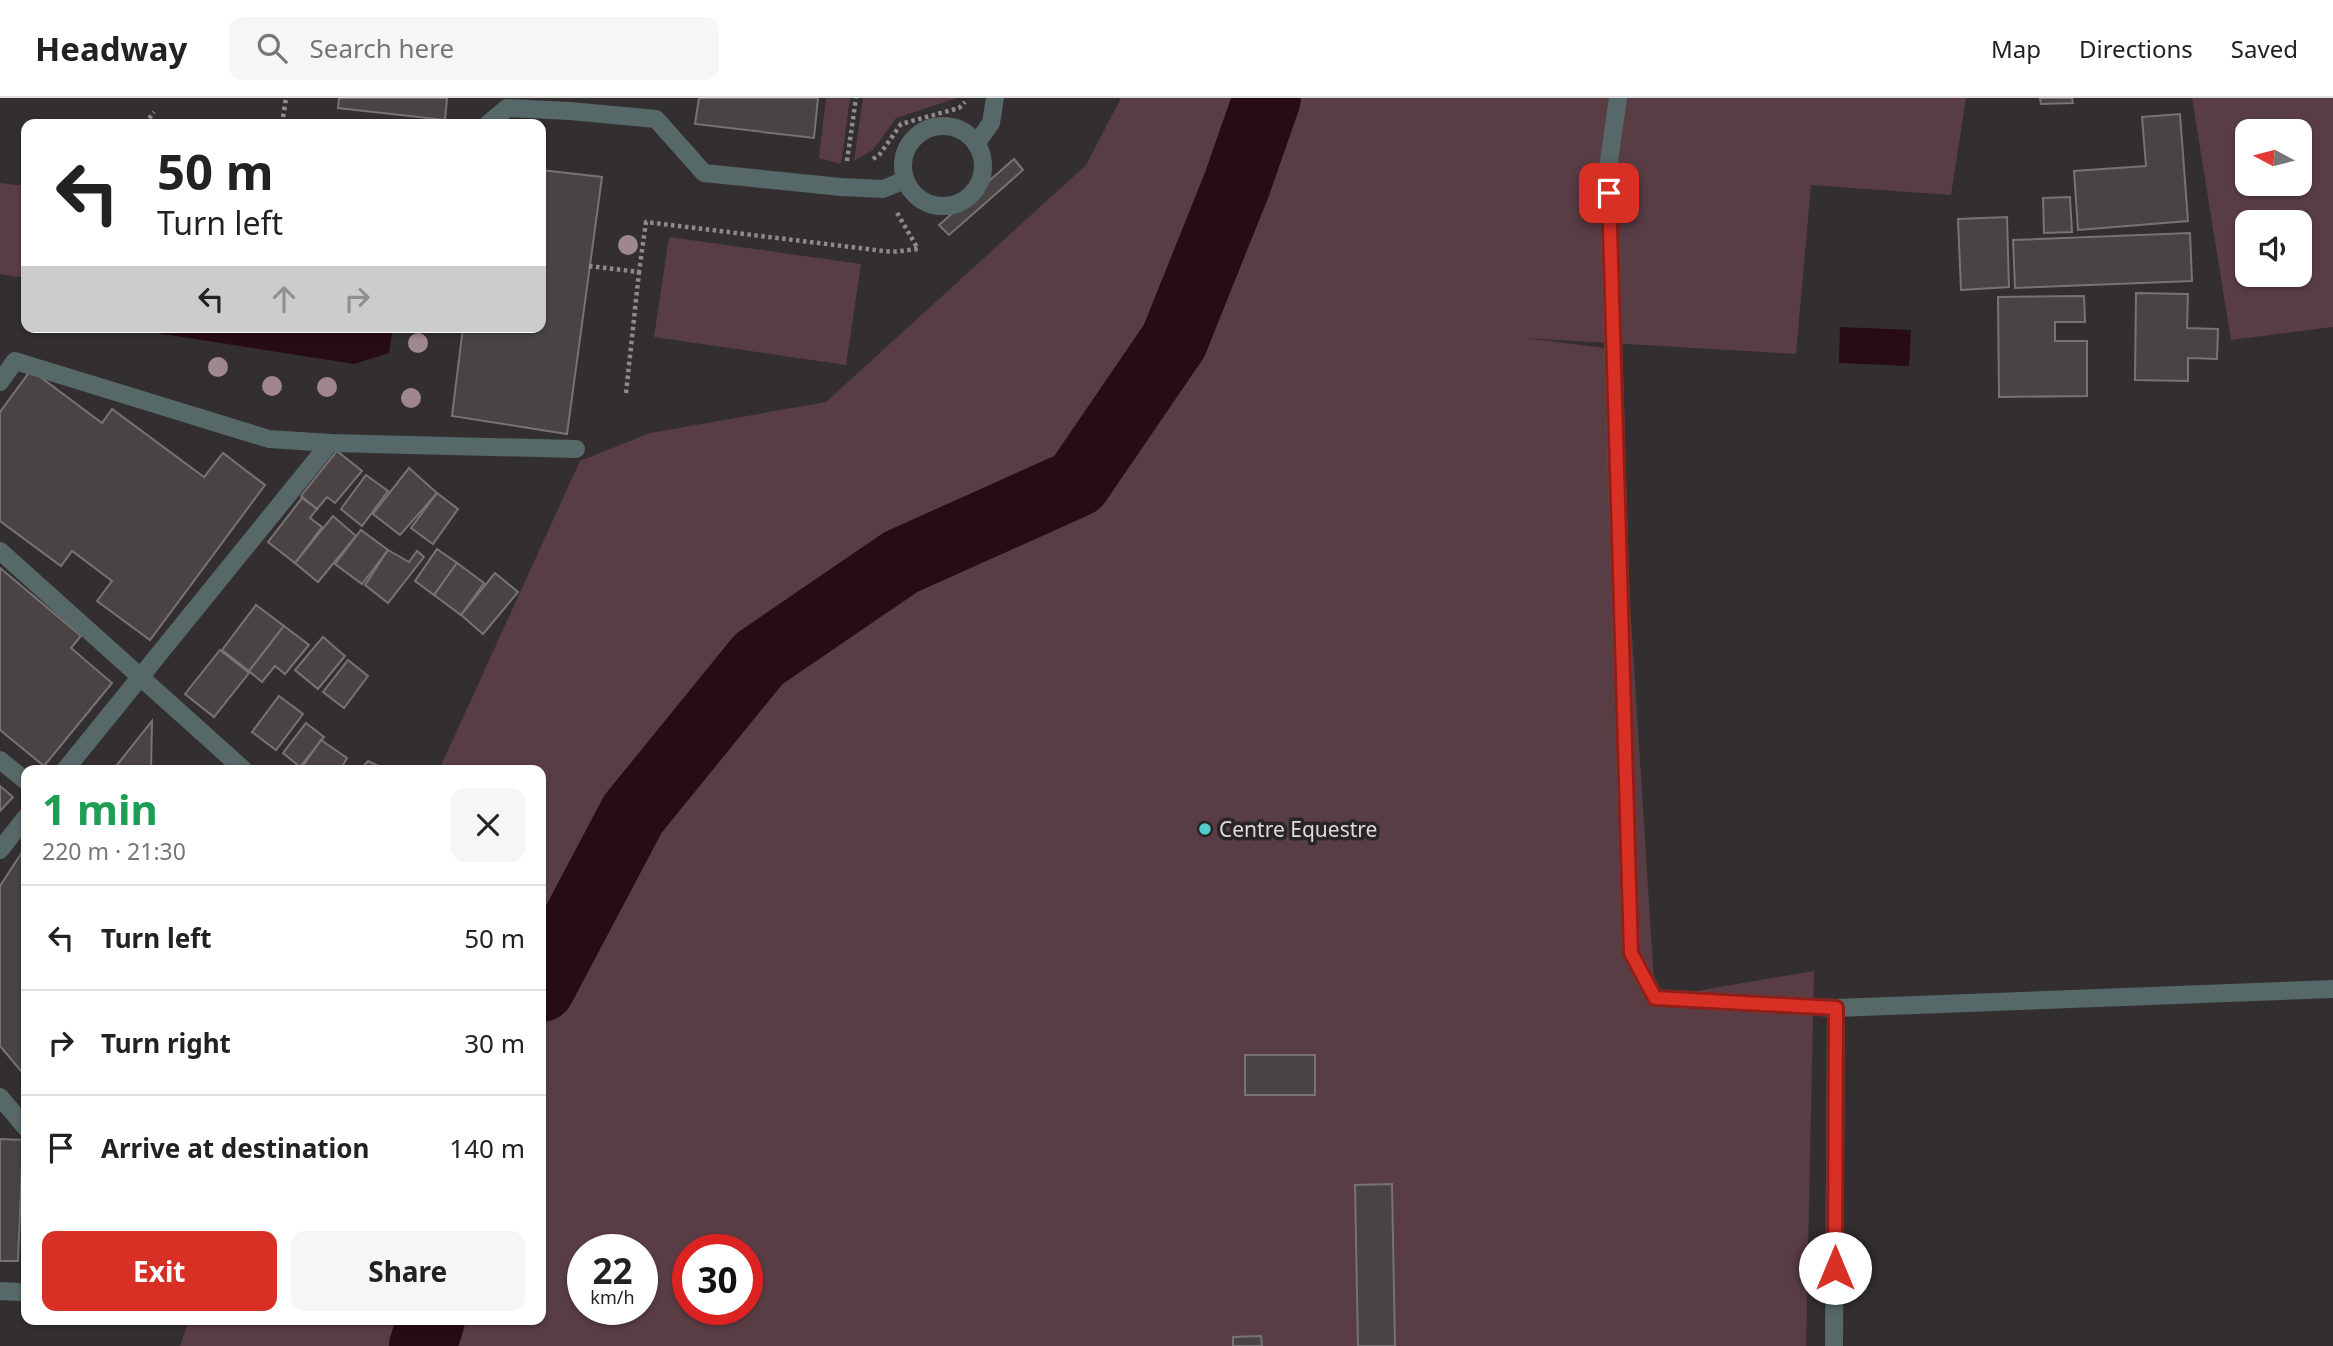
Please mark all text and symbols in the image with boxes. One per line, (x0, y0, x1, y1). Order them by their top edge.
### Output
search box (229, 17, 719, 80)
text: Headway (35, 26, 187, 71)
icon: search (253, 29, 291, 67)
text: Search here (309, 30, 454, 66)
text: Map (1991, 32, 2041, 65)
text: Directions (2079, 32, 2193, 65)
text: Saved (2231, 32, 2298, 65)
north arrow (2235, 119, 2312, 196)
map controls (2235, 119, 2312, 287)
text: 50 m (157, 138, 274, 204)
icon: left (42, 147, 133, 238)
pin (1579, 163, 1639, 223)
icon: arrive (1590, 174, 1628, 212)
text: Turn left (157, 201, 283, 244)
button: sound (2235, 210, 2312, 287)
icon: left (192, 280, 230, 318)
icon: ahead (265, 280, 303, 318)
icon: right (338, 280, 376, 318)
text: 1 min (42, 780, 158, 837)
button: close (451, 788, 525, 862)
place label: Centre Equestre (1219, 815, 1377, 843)
marker: Centre Equestre (1197, 821, 1213, 837)
text: 220 m · 21:30 (42, 835, 186, 867)
icon: left (42, 919, 80, 957)
text: Turn left (101, 920, 212, 956)
text: 50 m (464, 920, 525, 956)
icon: right (42, 1024, 80, 1062)
text: Turn right (101, 1025, 231, 1061)
text: 30 m (464, 1025, 525, 1061)
icon: arrive (42, 1129, 80, 1167)
text: Arrive at destination (101, 1130, 370, 1166)
text: 140 m (449, 1130, 525, 1166)
button: Exit (42, 1231, 277, 1311)
button: Share (291, 1231, 525, 1311)
position arrow (1798, 1231, 1872, 1305)
speed limit sign: 30 (672, 1234, 763, 1325)
text: 22 (592, 1247, 633, 1294)
text: km/h (590, 1285, 635, 1309)

